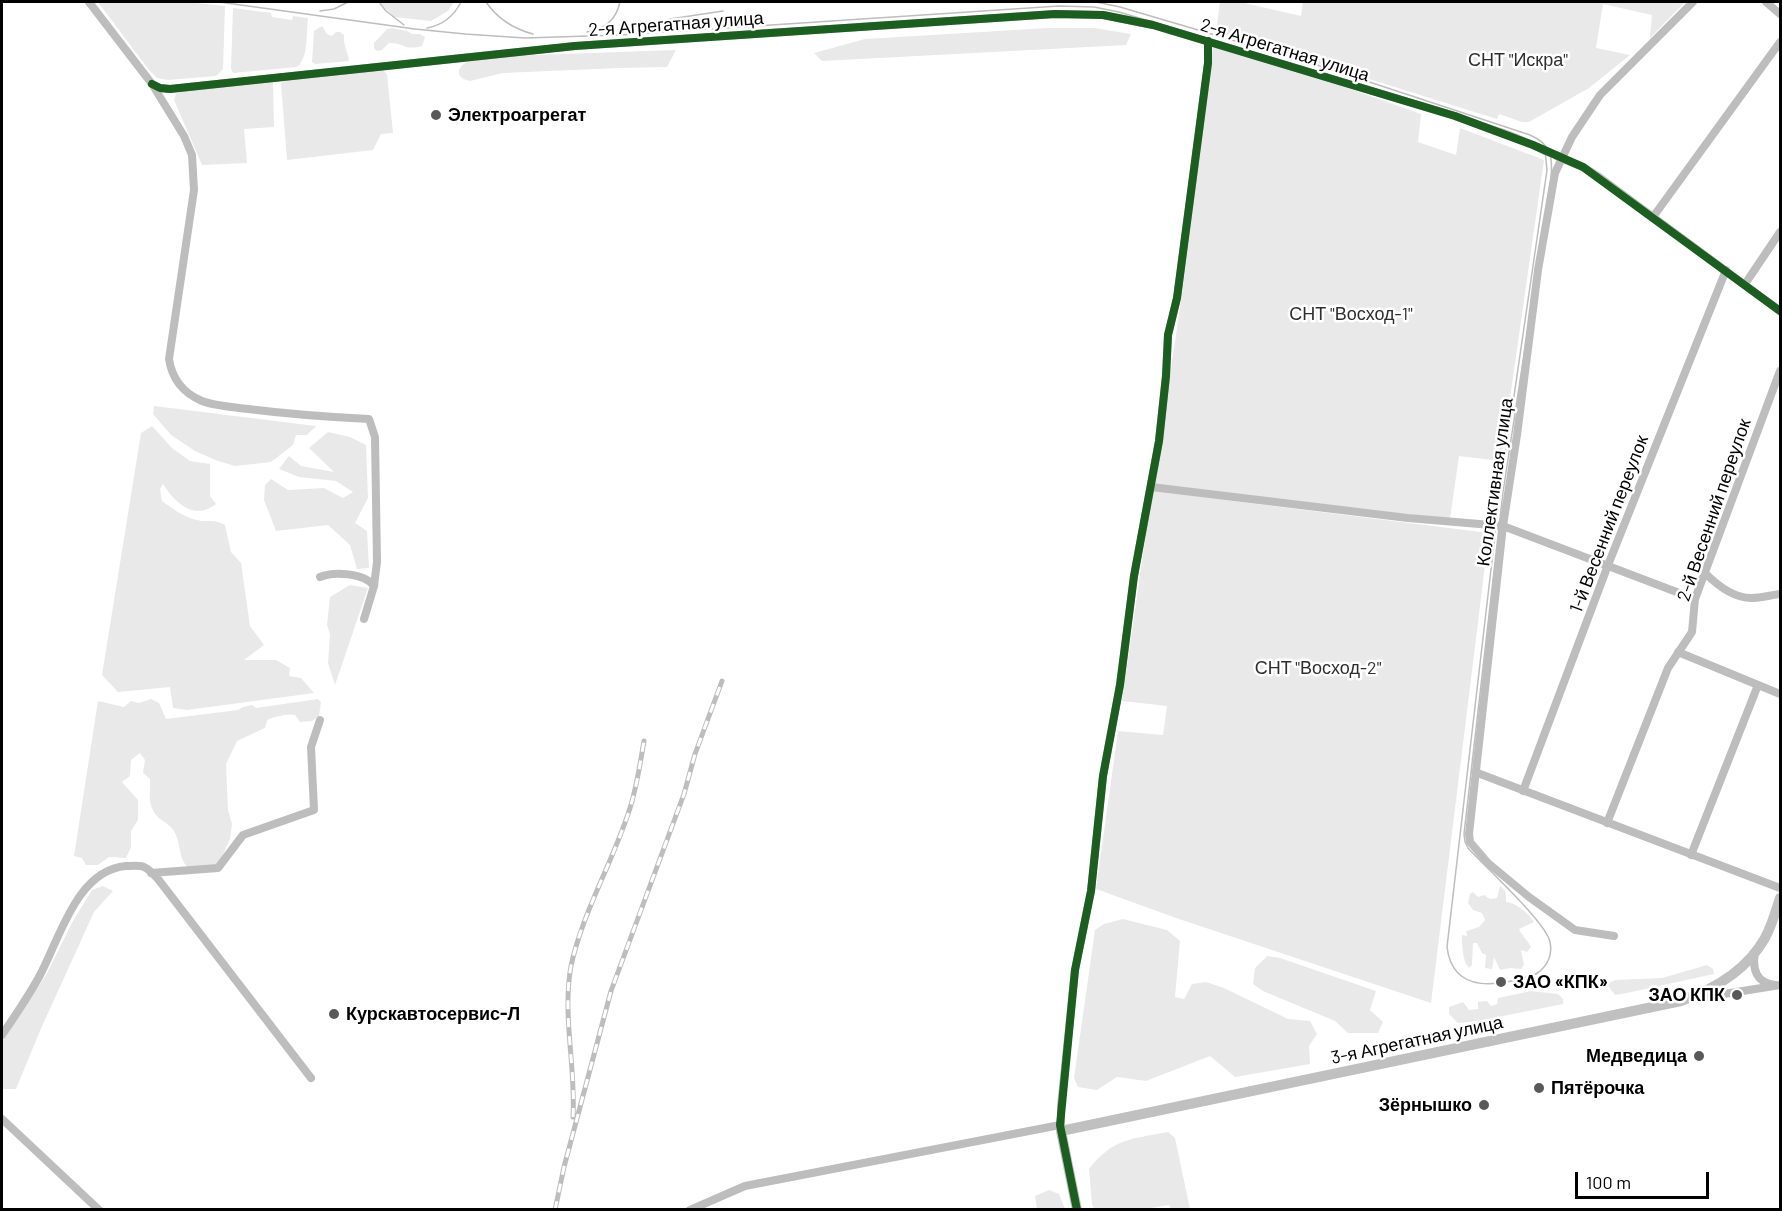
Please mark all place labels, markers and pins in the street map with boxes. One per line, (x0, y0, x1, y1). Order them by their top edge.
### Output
place label: Электроагрегат (448, 104, 586, 126)
marker: Электроагрегат (429, 108, 443, 122)
place label: ЗАО «КПК» (1513, 971, 1608, 993)
marker: ЗАО «КПК» (1494, 975, 1508, 989)
place label: ЗАО КПК (1648, 984, 1725, 1006)
marker: ЗАО КПК (1730, 988, 1744, 1002)
place label: Курскавтосервис-Л (346, 1003, 520, 1025)
marker: Курскавтосервис-Л (327, 1007, 341, 1021)
place label: Медведица (1586, 1045, 1687, 1067)
marker: Медведица (1692, 1049, 1706, 1063)
place label: Пятёрочка (1551, 1077, 1644, 1099)
marker: Пятёрочка (1532, 1081, 1546, 1095)
place label: Зёрнышко (1379, 1094, 1472, 1116)
marker: Зёрнышко (1477, 1098, 1491, 1112)

